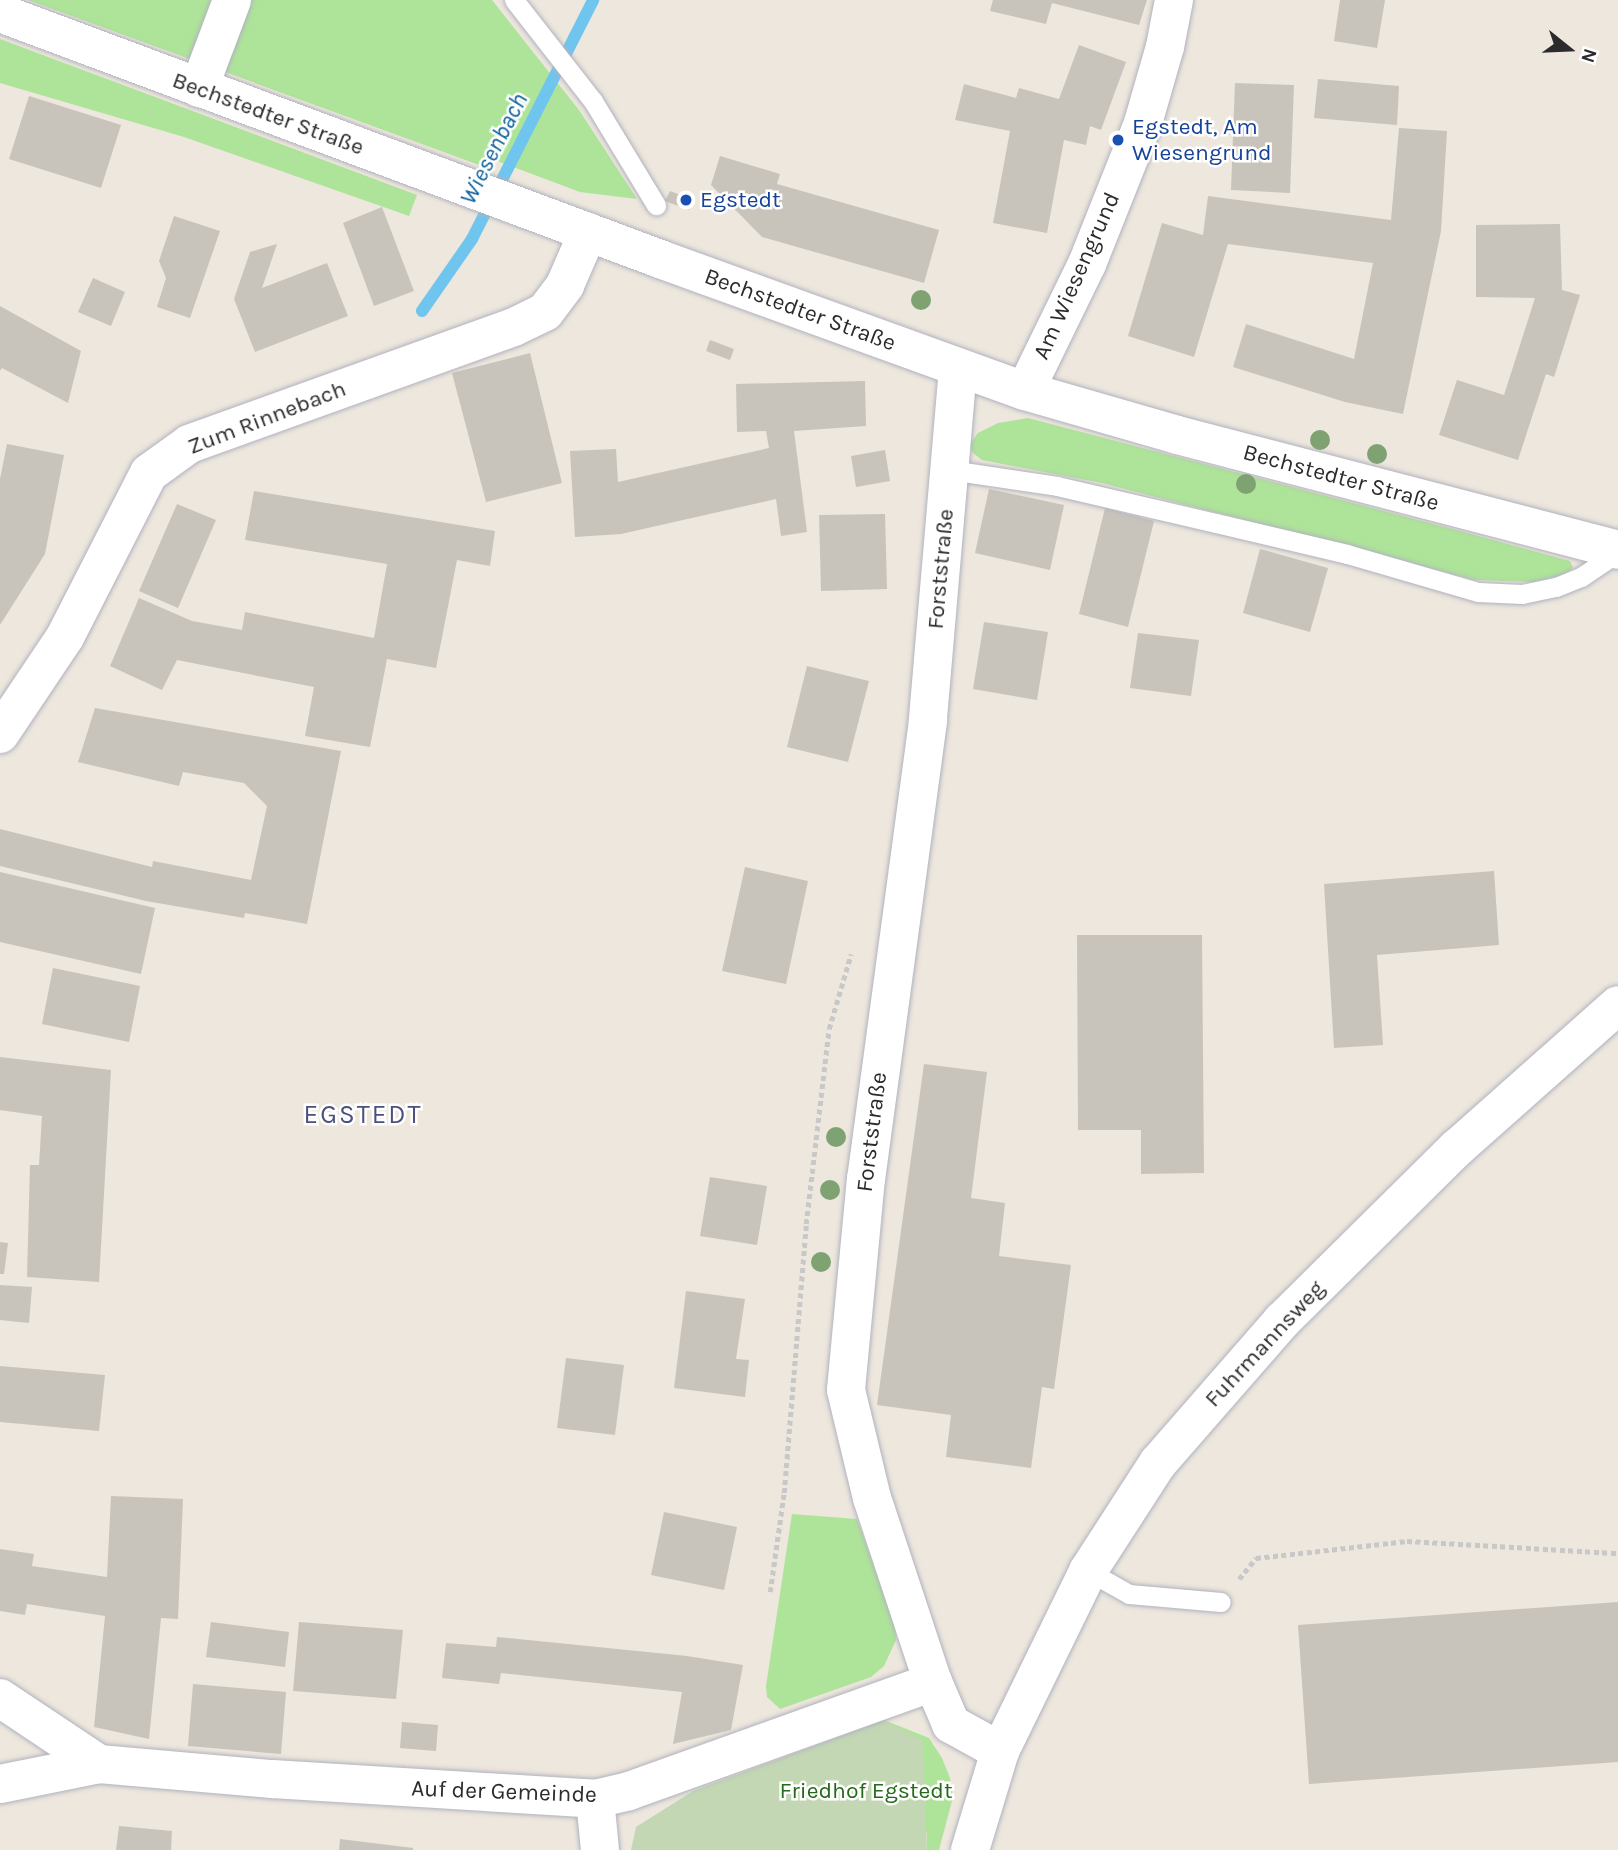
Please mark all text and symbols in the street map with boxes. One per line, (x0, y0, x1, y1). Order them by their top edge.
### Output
north arrow (1534, 14, 1604, 84)
text: N (1576, 46, 1602, 65)
street label: Bechstedter Straße (169, 67, 367, 161)
water label: Wiesenbach (454, 88, 534, 210)
place label: Egstedt, Am Wiesengrund (1132, 113, 1272, 167)
marker: Egstedt, Am Wiesengrund (1110, 132, 1126, 148)
place label: Egstedt (700, 186, 781, 214)
street label: Am Wiesengrund (1028, 188, 1126, 364)
marker: Egstedt (678, 192, 694, 208)
street label: Bechstedter Straße (701, 263, 899, 357)
street label: Zum Rinnebach (184, 375, 350, 461)
street label: Bechstedter Straße (1240, 439, 1442, 517)
street label: Forststraße (922, 508, 960, 630)
street label: Forststraße (851, 1070, 893, 1194)
district label: EGSTEDT (304, 1099, 422, 1131)
street label: Fuhrmannsweg (1199, 1275, 1331, 1413)
street label: Auf der Gemeinde (411, 1775, 597, 1809)
park label: Friedhof Egstedt (779, 1777, 953, 1805)

